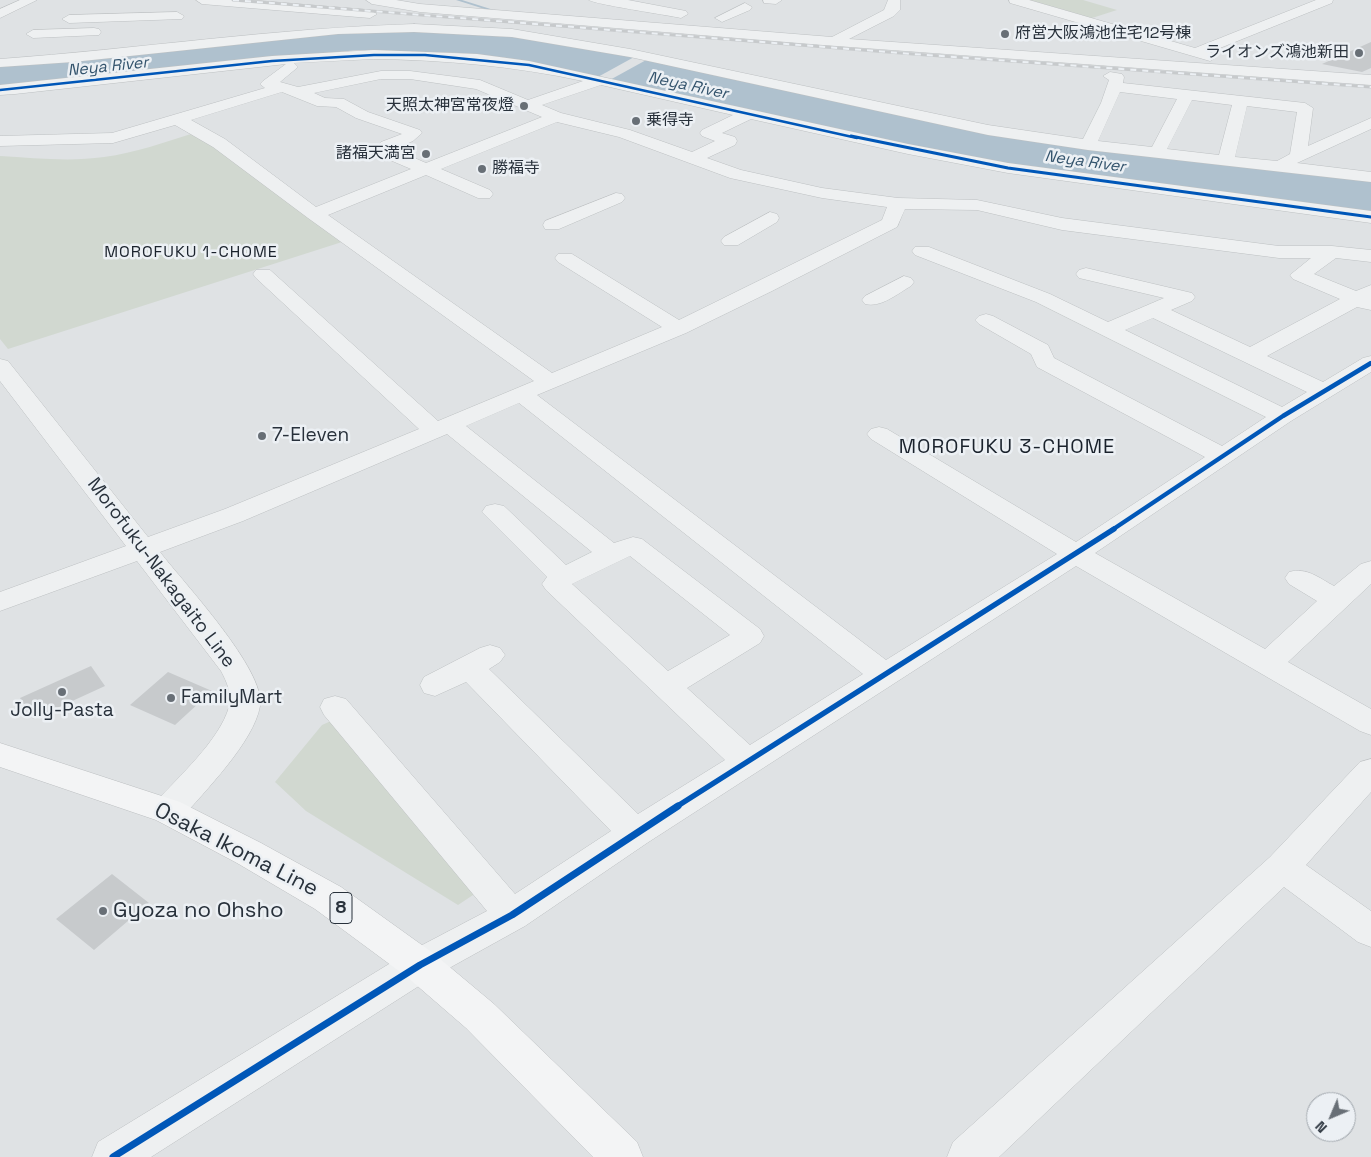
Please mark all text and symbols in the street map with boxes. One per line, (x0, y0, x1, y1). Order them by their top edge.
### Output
place label: 府営大阪鴻池住宅12号棟 (1015, 24, 1191, 44)
marker: 府営大阪鴻池住宅12号棟 (999, 28, 1011, 40)
place label: ライオンズ鴻池新田 (1205, 43, 1349, 63)
marker: ライオンズ鴻池新田 (1353, 47, 1365, 59)
water label: Neya River (67, 53, 149, 81)
water label: Neya River (646, 68, 730, 104)
place label: 天照太神宮常夜燈 (386, 96, 514, 116)
marker: 天照太神宮常夜燈 (518, 100, 530, 112)
place label: 乗得寺 (646, 111, 694, 131)
marker: 乗得寺 (630, 115, 642, 127)
place label: 諸福天満宮 (336, 144, 416, 164)
water label: Neya River (1044, 147, 1126, 177)
marker: 諸福天満宮 (420, 148, 432, 160)
place label: 勝福寺 (492, 159, 540, 179)
marker: 勝福寺 (476, 163, 488, 175)
district label: MOROFUKU 1-CHOME (102, 243, 280, 263)
place label: 7-Eleven (272, 425, 349, 447)
marker: 7-Eleven (256, 430, 268, 442)
district label: MOROFUKU 3-CHOME (897, 436, 1117, 460)
street label: Morofuku-Nakagaito Line (82, 474, 240, 672)
marker: Jolly-Pasta (56, 686, 68, 698)
place label: FamilyMart (181, 687, 283, 709)
marker: FamilyMart (165, 692, 177, 704)
place label: Jolly-Pasta (10, 700, 114, 722)
street label: Osaka Ikoma Line (150, 797, 322, 903)
road number: 8 (330, 892, 352, 924)
place label: Gyoza no Ohsho (113, 898, 284, 924)
marker: Gyoza no Ohsho (97, 905, 109, 917)
north arrow (1306, 1092, 1356, 1142)
text: N (1311, 1117, 1331, 1137)

